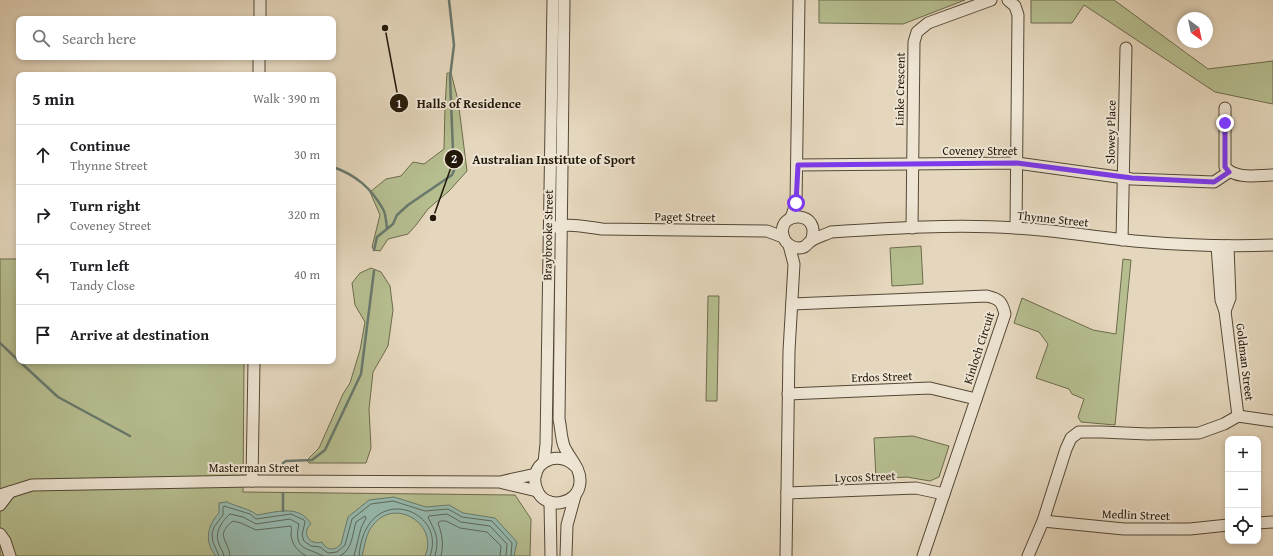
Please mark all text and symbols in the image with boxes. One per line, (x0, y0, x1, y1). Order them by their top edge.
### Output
north arrow (1177, 12, 1213, 48)
search box (16, 16, 336, 60)
icon: search (30, 27, 52, 49)
text: Search here (62, 28, 136, 49)
street label: Linke Crescent (890, 51, 909, 126)
text: 5 min (32, 86, 74, 111)
text: Walk · 390 m (253, 89, 320, 108)
callout: Halls of Residence (389, 91, 529, 116)
text: Halls of Residence (417, 94, 521, 113)
text: 1 (396, 95, 402, 112)
street label: Slowey Place (1101, 99, 1120, 164)
route end (1216, 114, 1234, 132)
text: Continue (70, 135, 131, 156)
street label: Coveney Street (942, 142, 1018, 159)
icon: ahead (32, 144, 54, 166)
text: 30 m (294, 145, 320, 164)
callout: Australian Institute of Sport (444, 146, 644, 171)
text: 2 (451, 150, 457, 167)
text: Australian Institute of Sport (472, 150, 636, 169)
text: Thynne Street (70, 156, 148, 175)
street label: Braybrooke Street (538, 189, 557, 281)
route start (787, 194, 805, 212)
text: Turn right (70, 195, 141, 216)
icon: right (32, 204, 54, 226)
text: 320 m (288, 205, 320, 224)
street label: Thynne Street (1017, 206, 1090, 231)
street label: Paget Street (654, 207, 716, 226)
text: Coveney Street (70, 216, 151, 235)
text: Turn left (70, 255, 129, 276)
icon: left (32, 264, 54, 286)
text: 40 m (294, 265, 320, 284)
text: Tandy Close (70, 276, 135, 295)
street label: Kinloch Circuit (959, 309, 998, 386)
street label: Goldman Street (1232, 322, 1259, 403)
icon: arrive (32, 324, 54, 346)
text: Arrive at destination (70, 324, 209, 345)
street label: Erdos Street (851, 367, 914, 386)
map controls (1225, 436, 1261, 544)
button: + (1225, 436, 1261, 472)
street label: Masterman Street (209, 459, 300, 476)
street label: Lycos Street (834, 467, 897, 486)
button: − (1225, 472, 1261, 508)
street label: Medlin Street (1102, 505, 1171, 524)
button: locate (1225, 508, 1261, 544)

